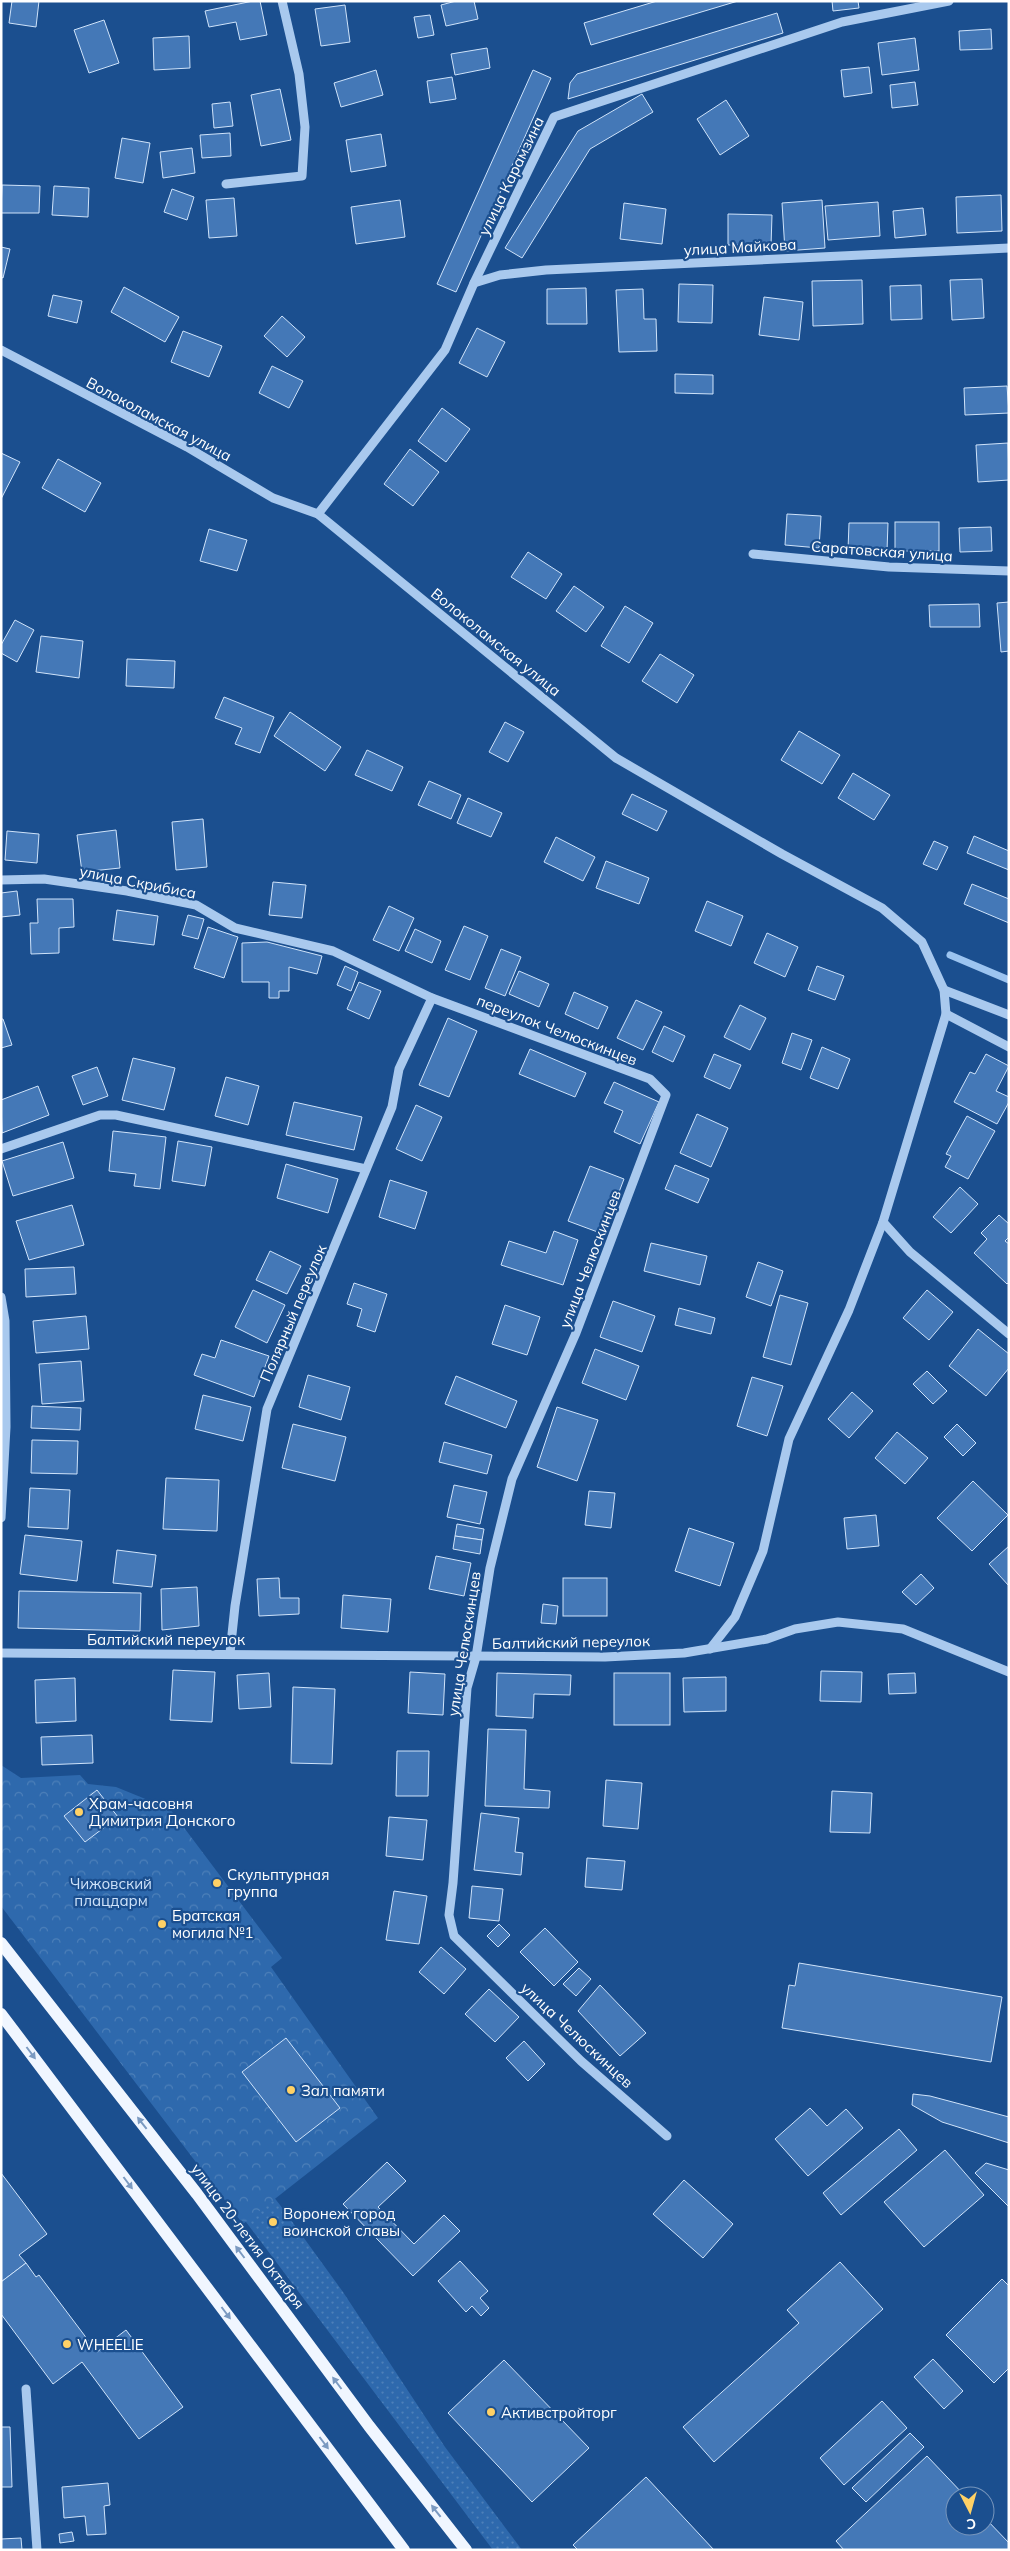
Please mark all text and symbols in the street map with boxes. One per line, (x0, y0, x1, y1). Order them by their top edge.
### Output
street label: улица Карамзина (474, 114, 548, 238)
street label: улица Майкова (683, 235, 797, 259)
street label: Волоколамская улица (83, 373, 235, 465)
street label: Саратовская улица (810, 537, 954, 565)
street label: Волоколамская улица (427, 584, 565, 700)
street label: улица Скрибиса (78, 861, 198, 903)
street label: переулок Челюскинцев (474, 991, 640, 1069)
street label: улица Челюскинцев (555, 1187, 625, 1331)
street label: Полярный переулок (256, 1241, 331, 1384)
street label: улица Челюскинцев (443, 1570, 485, 1718)
street label: Балтийский переулок (87, 1630, 246, 1649)
street label: Балтийский переулок (492, 1631, 651, 1653)
place label: Храм-часовня Димитрия Донского (89, 1794, 236, 1830)
marker: Храм-часовня Димитрия Донского (73, 1806, 85, 1818)
place label: Скульптурная группа (227, 1865, 329, 1901)
park label: Чижовский плацдарм (70, 1874, 152, 1910)
marker: Скульптурная группа (211, 1877, 223, 1889)
place label: Братская могила №1 (172, 1906, 254, 1942)
marker: Братская могила №1 (156, 1918, 168, 1930)
street label: улица Челюскинцев (517, 1978, 637, 2092)
one-way arrow (25, 2046, 36, 2059)
place label: Зал памяти (301, 2081, 385, 2100)
marker: Зал памяти (285, 2084, 297, 2096)
one-way arrow (136, 2117, 147, 2130)
street label: улица 20-летия Октября (187, 2159, 309, 2313)
one-way arrow (123, 2176, 134, 2189)
place label: Воронеж город воинской славы (283, 2204, 400, 2240)
marker: Воронеж город воинской славы (267, 2216, 279, 2228)
one-way arrow (235, 2245, 245, 2259)
one-way arrow (221, 2306, 231, 2320)
place label: WHEELIE (77, 2335, 144, 2354)
marker: WHEELIE (61, 2338, 73, 2350)
one-way arrow (332, 2376, 342, 2390)
place label: Активстройторг (501, 2403, 617, 2422)
marker: Активстройторг (485, 2406, 497, 2418)
one-way arrow (318, 2436, 329, 2449)
north arrow (945, 2486, 995, 2536)
one-way arrow (431, 2505, 441, 2518)
text: С (966, 2514, 977, 2533)

